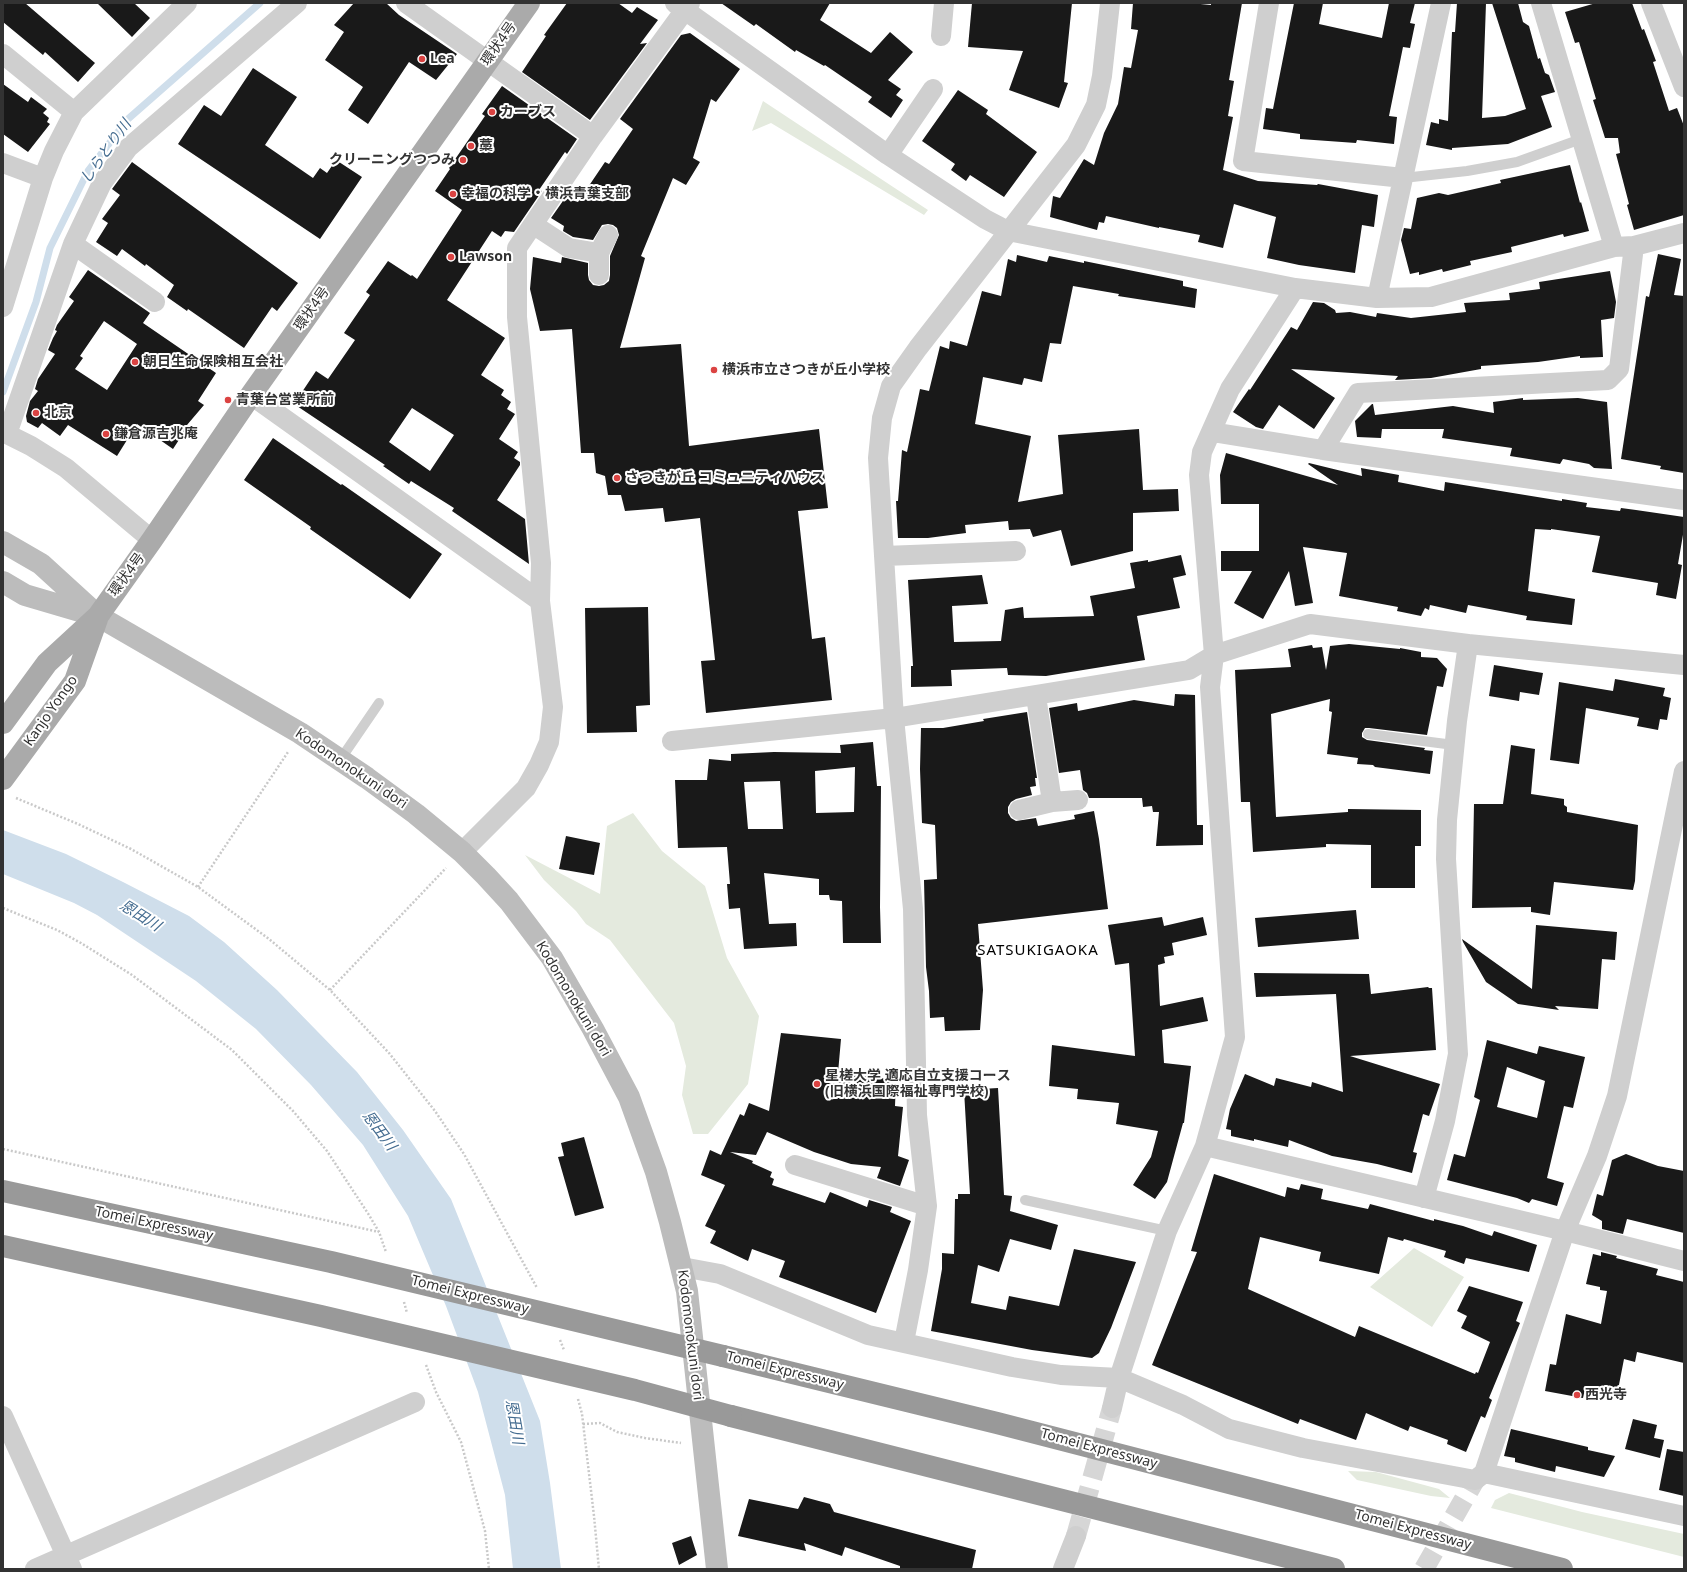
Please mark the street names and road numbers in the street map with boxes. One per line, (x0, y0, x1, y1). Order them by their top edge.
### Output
street label: 環状4号 (478, 19, 520, 69)
street label: 環状4号 (291, 284, 333, 334)
street label: 環状4号 (106, 550, 148, 600)
street label: Kanjo Yongo (21, 672, 81, 750)
street label: Kodomonokuni dori (292, 725, 410, 813)
street label: Kodomonokuni dori (532, 938, 614, 1060)
street label: Tomei Expressway (94, 1203, 214, 1245)
street label: Kodomonokuni dori (674, 1269, 706, 1401)
street label: Tomei Expressway (410, 1272, 530, 1318)
street label: Tomei Expressway (725, 1348, 845, 1394)
street label: Tomei Expressway (1039, 1425, 1159, 1473)
street label: Tomei Expressway (1353, 1506, 1473, 1554)

